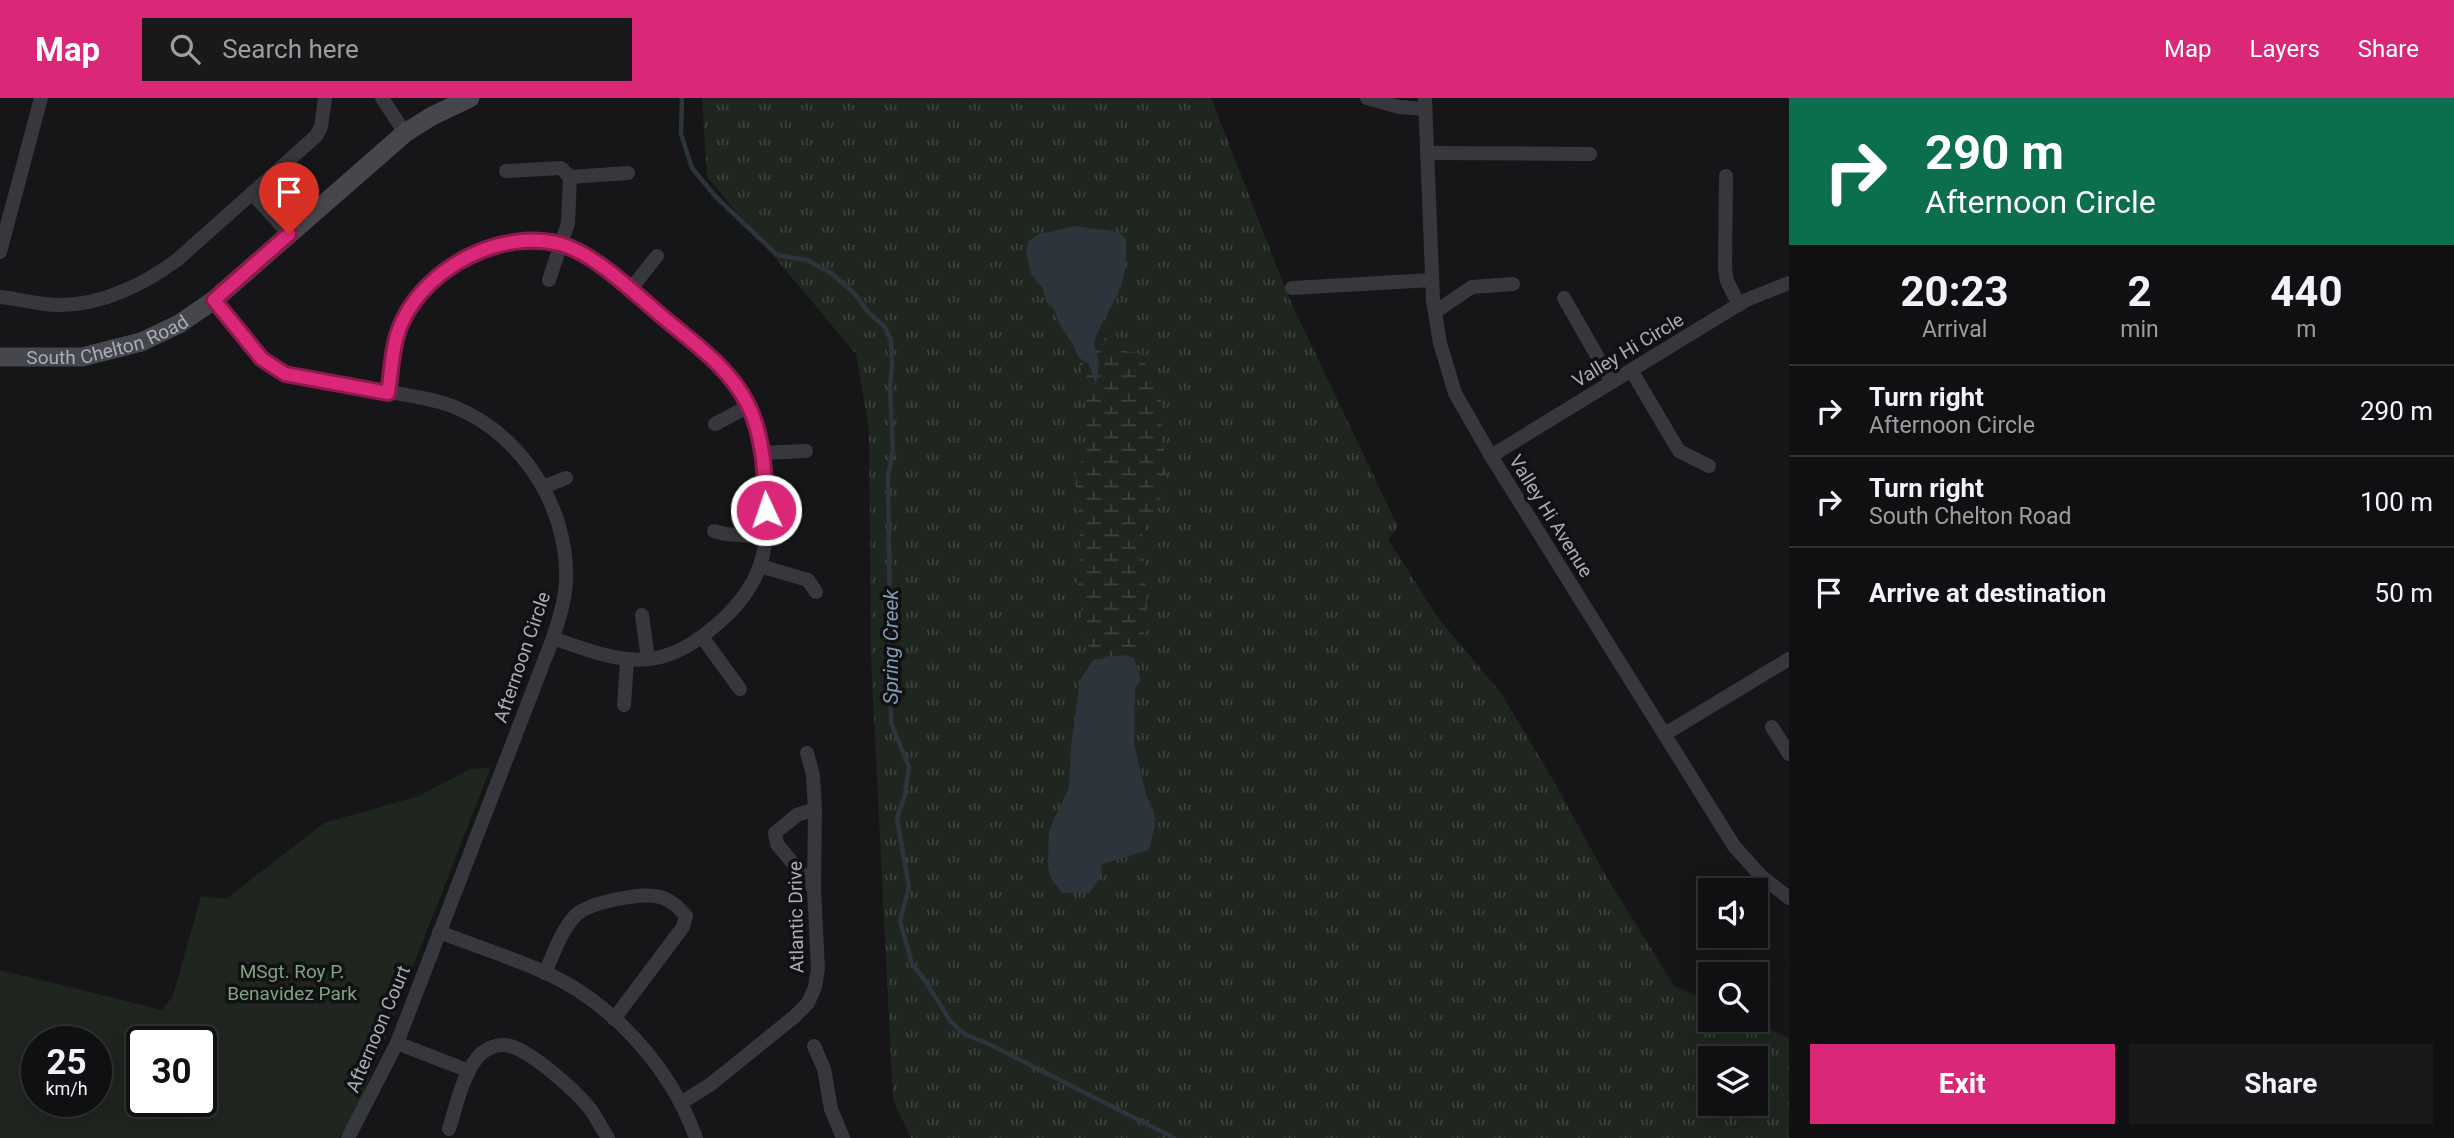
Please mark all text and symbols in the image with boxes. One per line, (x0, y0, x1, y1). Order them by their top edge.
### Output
search box (142, 18, 632, 81)
text: Map (35, 30, 100, 69)
icon: search (166, 30, 204, 68)
text: Search here (222, 34, 359, 64)
text: Map (2164, 35, 2212, 63)
text: Layers (2250, 35, 2320, 63)
text: Share (2358, 35, 2419, 63)
text: 290 m (1925, 124, 2064, 181)
icon: right (1810, 126, 1901, 217)
pin (259, 162, 319, 234)
icon: arrive (270, 173, 308, 211)
text: Afternoon Circle (1925, 183, 2156, 221)
text: 20:23 (1901, 267, 2009, 316)
text: 2 (2127, 267, 2152, 316)
text: 440 (2270, 267, 2343, 316)
street label: Valley Hi Circle (1568, 308, 1688, 392)
street label: South Chelton Road (26, 310, 193, 369)
text: Arrival (1922, 316, 1987, 343)
text: min (2120, 316, 2159, 343)
text: m (2296, 316, 2316, 343)
text: Turn right (1869, 382, 1984, 412)
icon: right (1810, 392, 1848, 430)
text: 290 m (2360, 396, 2433, 426)
text: Afternoon Circle (1869, 412, 2035, 439)
street label: Valley Hi Avenue (1504, 451, 1598, 581)
position arrow (729, 473, 803, 547)
text: Turn right (1869, 473, 1984, 503)
icon: right (1810, 483, 1848, 521)
text: 100 m (2360, 487, 2433, 517)
text: South Chelton Road (1869, 503, 2071, 530)
icon: arrive (1810, 574, 1848, 612)
text: Arrive at destination (1869, 578, 2106, 608)
text: 50 m (2375, 578, 2433, 608)
street label: Afternoon Circle (489, 588, 555, 726)
water label: Spring Creek (879, 589, 903, 705)
street label: Atlantic Drive (784, 861, 808, 973)
map controls (1698, 878, 1768, 1116)
button: sound (1698, 878, 1768, 948)
park label: MSgt. Roy P. Benavidez Park (227, 960, 357, 1005)
street label: Afternoon Court (341, 962, 415, 1096)
button: search (1698, 962, 1768, 1032)
speed limit sign: 30 (126, 1026, 217, 1117)
text: 25 (46, 1042, 87, 1083)
button: Exit (1810, 1044, 2115, 1124)
button: Share (2129, 1044, 2433, 1124)
button: layers (1698, 1046, 1768, 1116)
text: km/h (45, 1078, 88, 1099)

